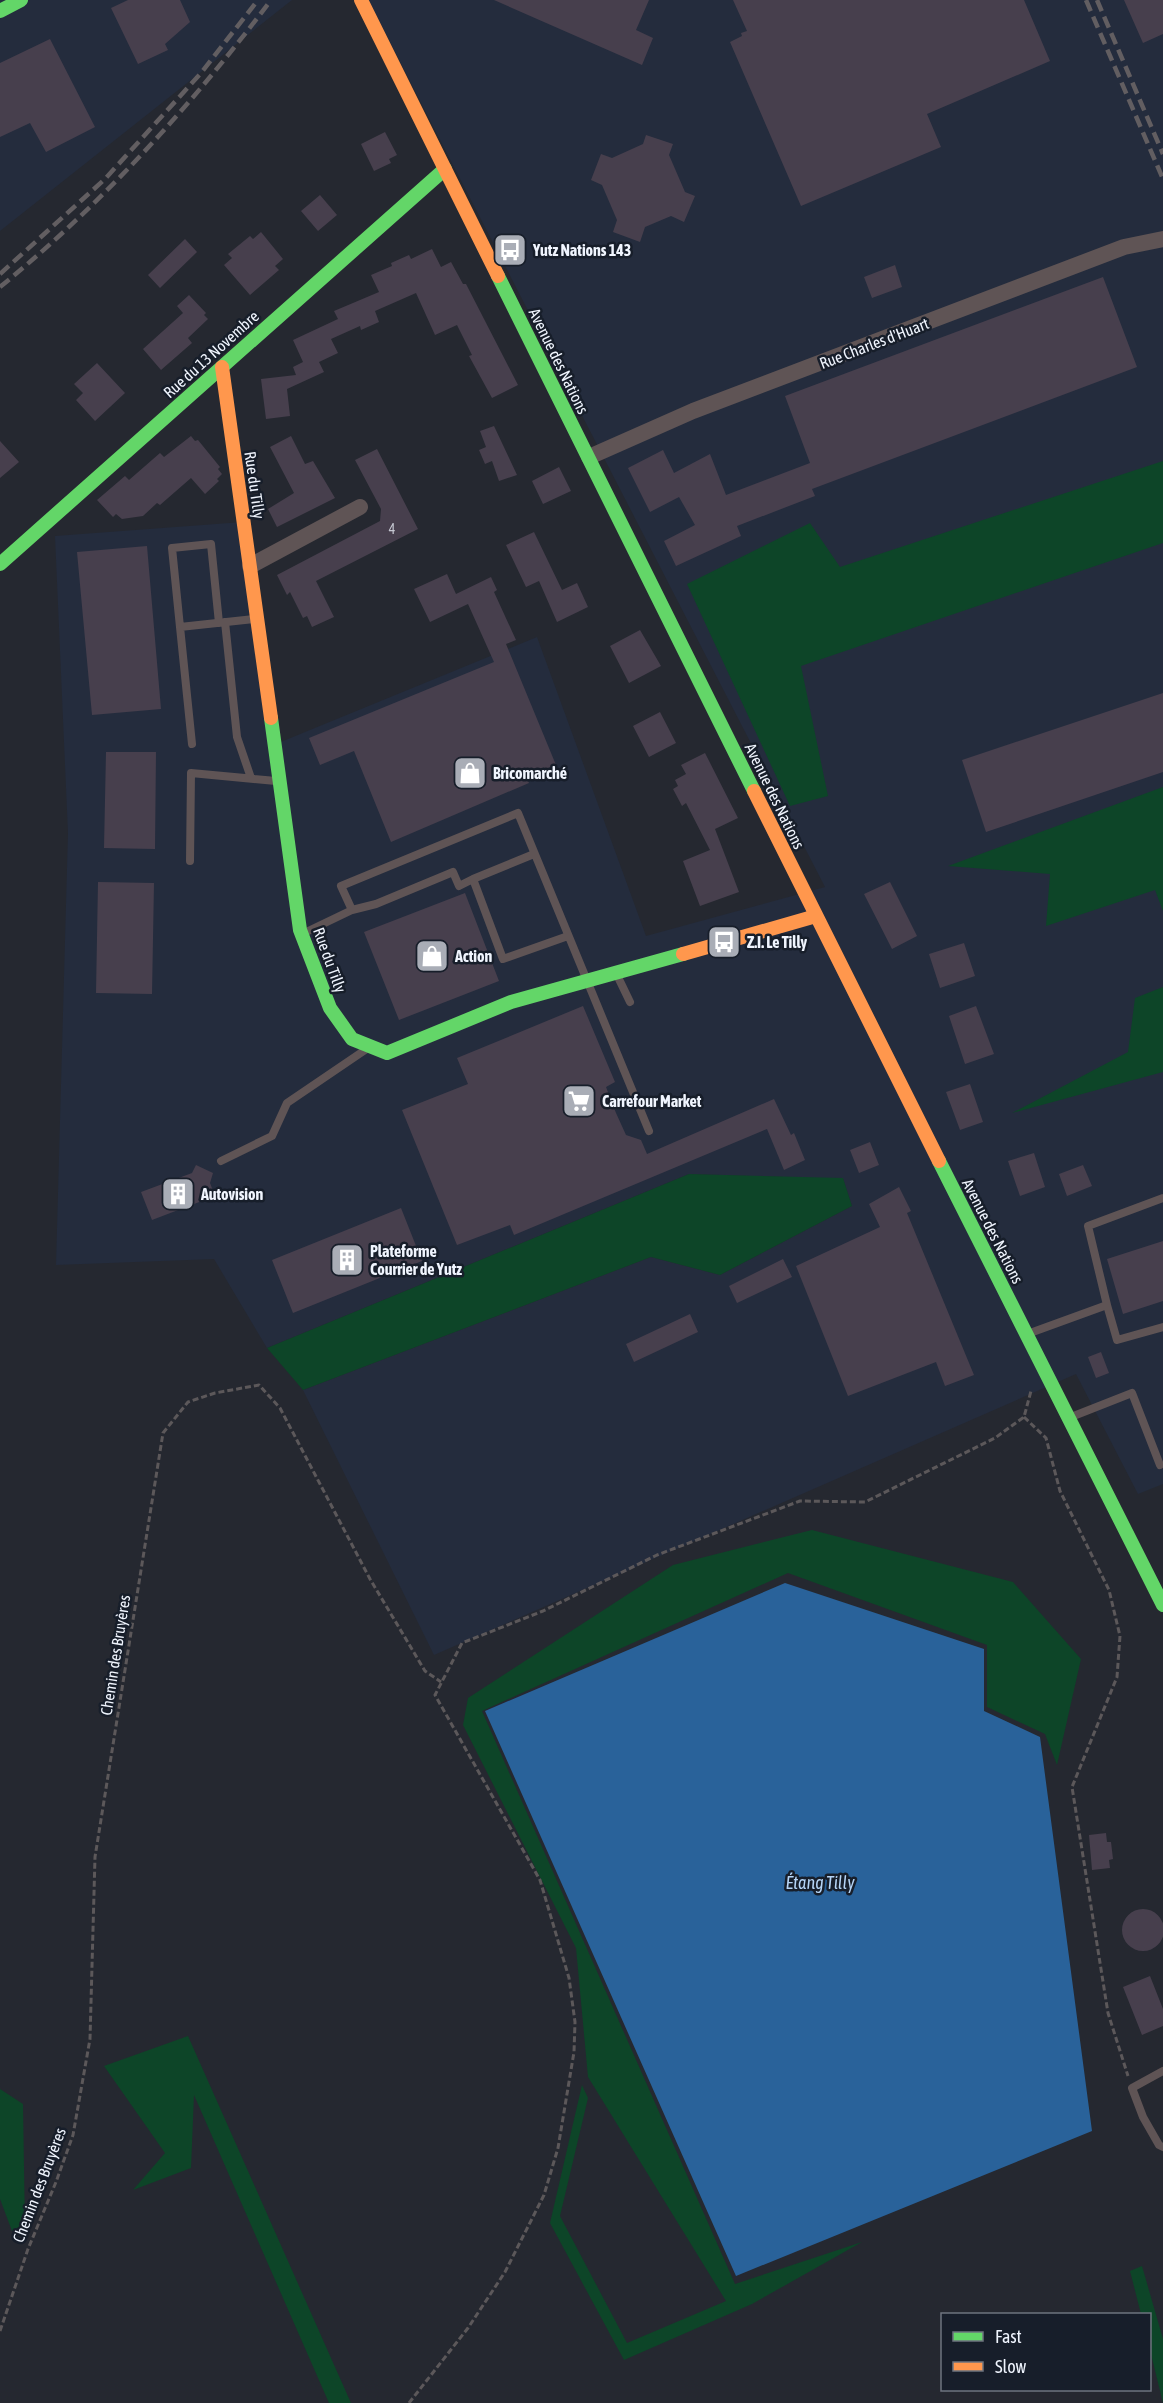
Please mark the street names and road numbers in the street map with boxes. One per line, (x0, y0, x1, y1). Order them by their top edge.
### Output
street label: Avenue des Nations (526, 305, 593, 417)
street label: Rue du 13 Novembre (160, 307, 262, 401)
street label: Rue Charles d'Huart (817, 314, 931, 372)
street label: Rue du Tilly (240, 450, 269, 520)
street label: Avenue des Nations (742, 740, 809, 852)
street label: Rue du Tilly (309, 925, 350, 996)
street label: Avenue des Nations (959, 1176, 1027, 1287)
street label: Chemin des Bruyères (97, 1593, 134, 1717)
street label: Chemin des Bruyères (9, 2125, 70, 2245)

